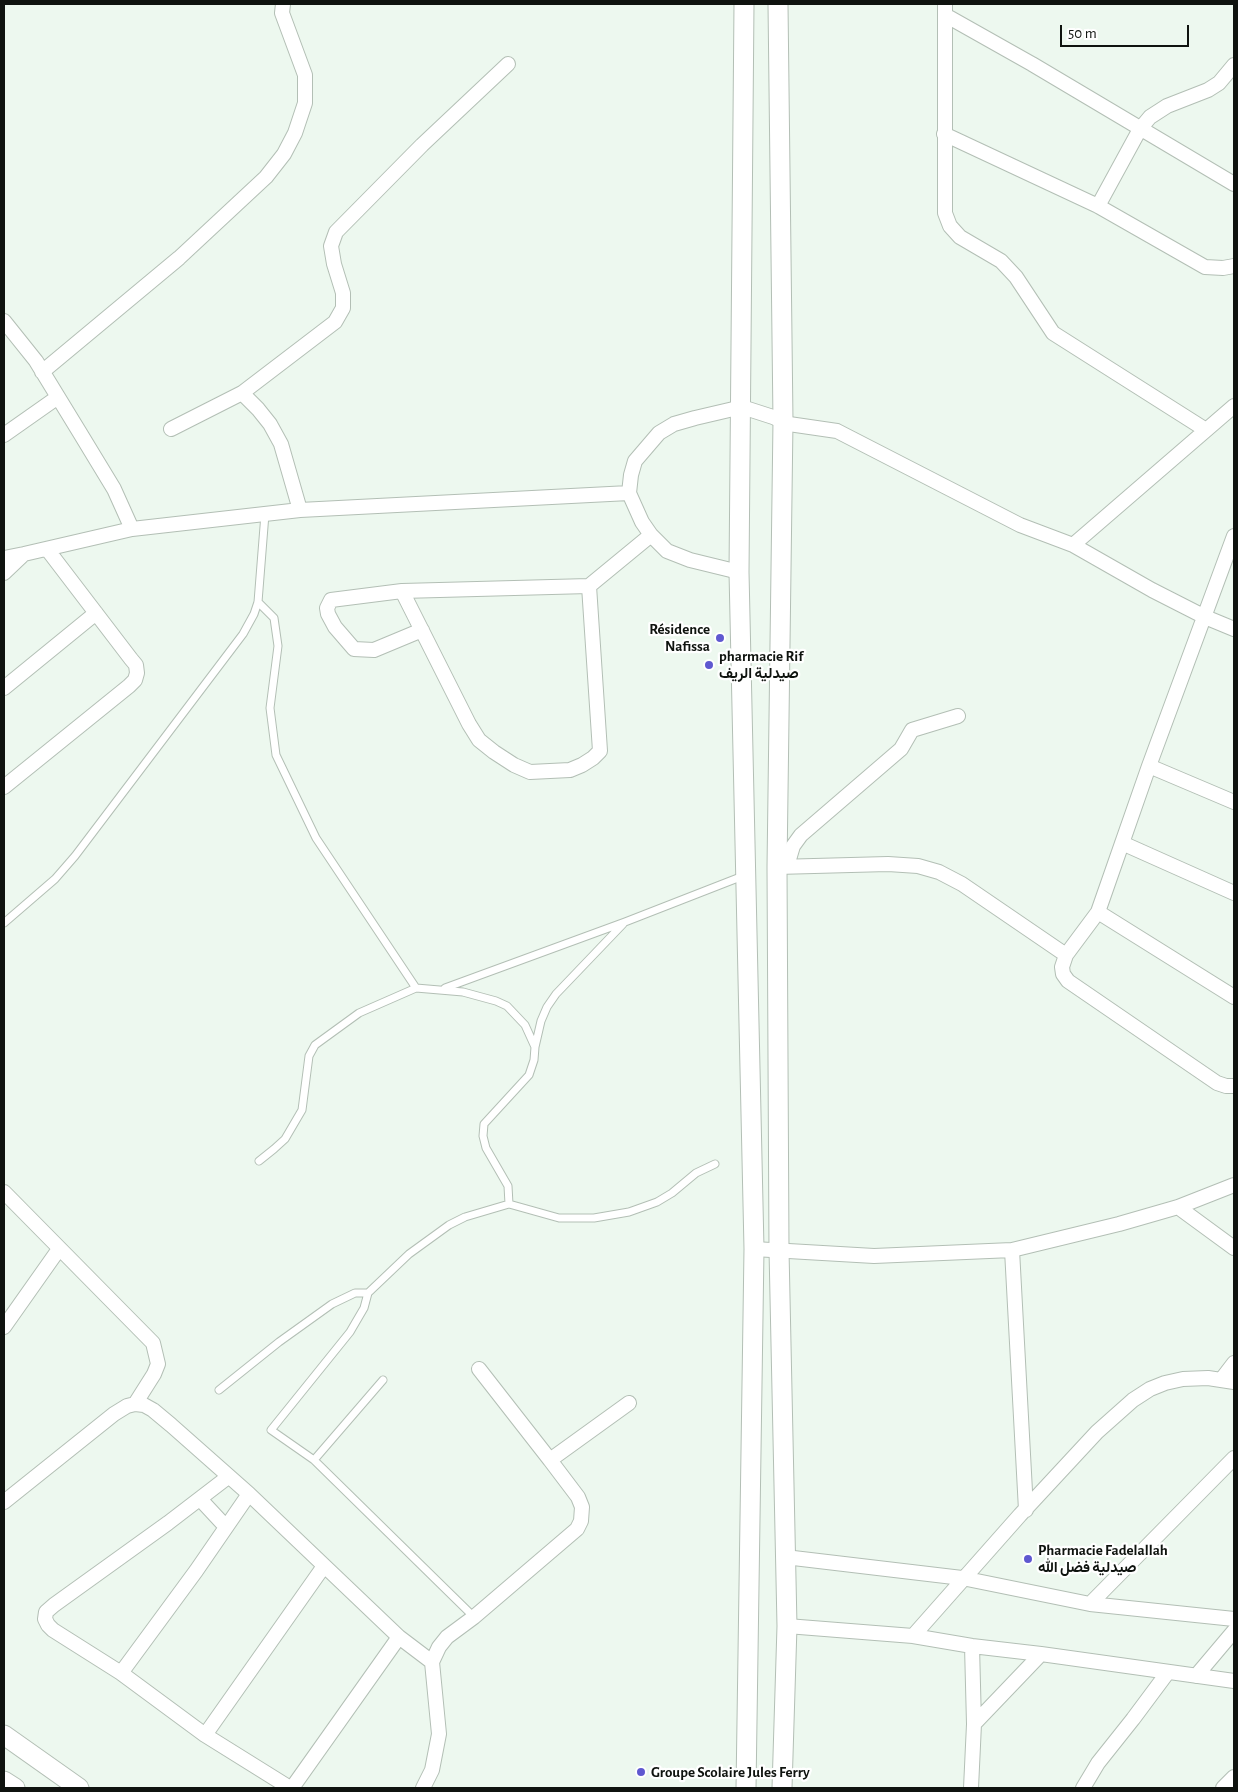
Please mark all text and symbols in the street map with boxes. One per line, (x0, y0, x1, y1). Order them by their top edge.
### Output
scale bar (1063, 15, 1192, 47)
text: 50 m (1068, 26, 1097, 41)
place label: Résidence Nafissa (649, 620, 710, 655)
marker: Résidence Nafissa (714, 632, 726, 644)
place label: pharmacie Rif صيدلية الريف (719, 647, 803, 682)
marker: pharmacie Rif صيدلية الريف (703, 659, 715, 671)
place label: Pharmacie Fadelallah صيدلية فضل الله (1038, 1541, 1168, 1576)
marker: Pharmacie Fadelallah صيدلية فضل الله (1022, 1553, 1034, 1565)
place label: Groupe Scolaire Jules Ferry (651, 1763, 810, 1781)
marker: Groupe Scolaire Jules Ferry (635, 1766, 647, 1778)

